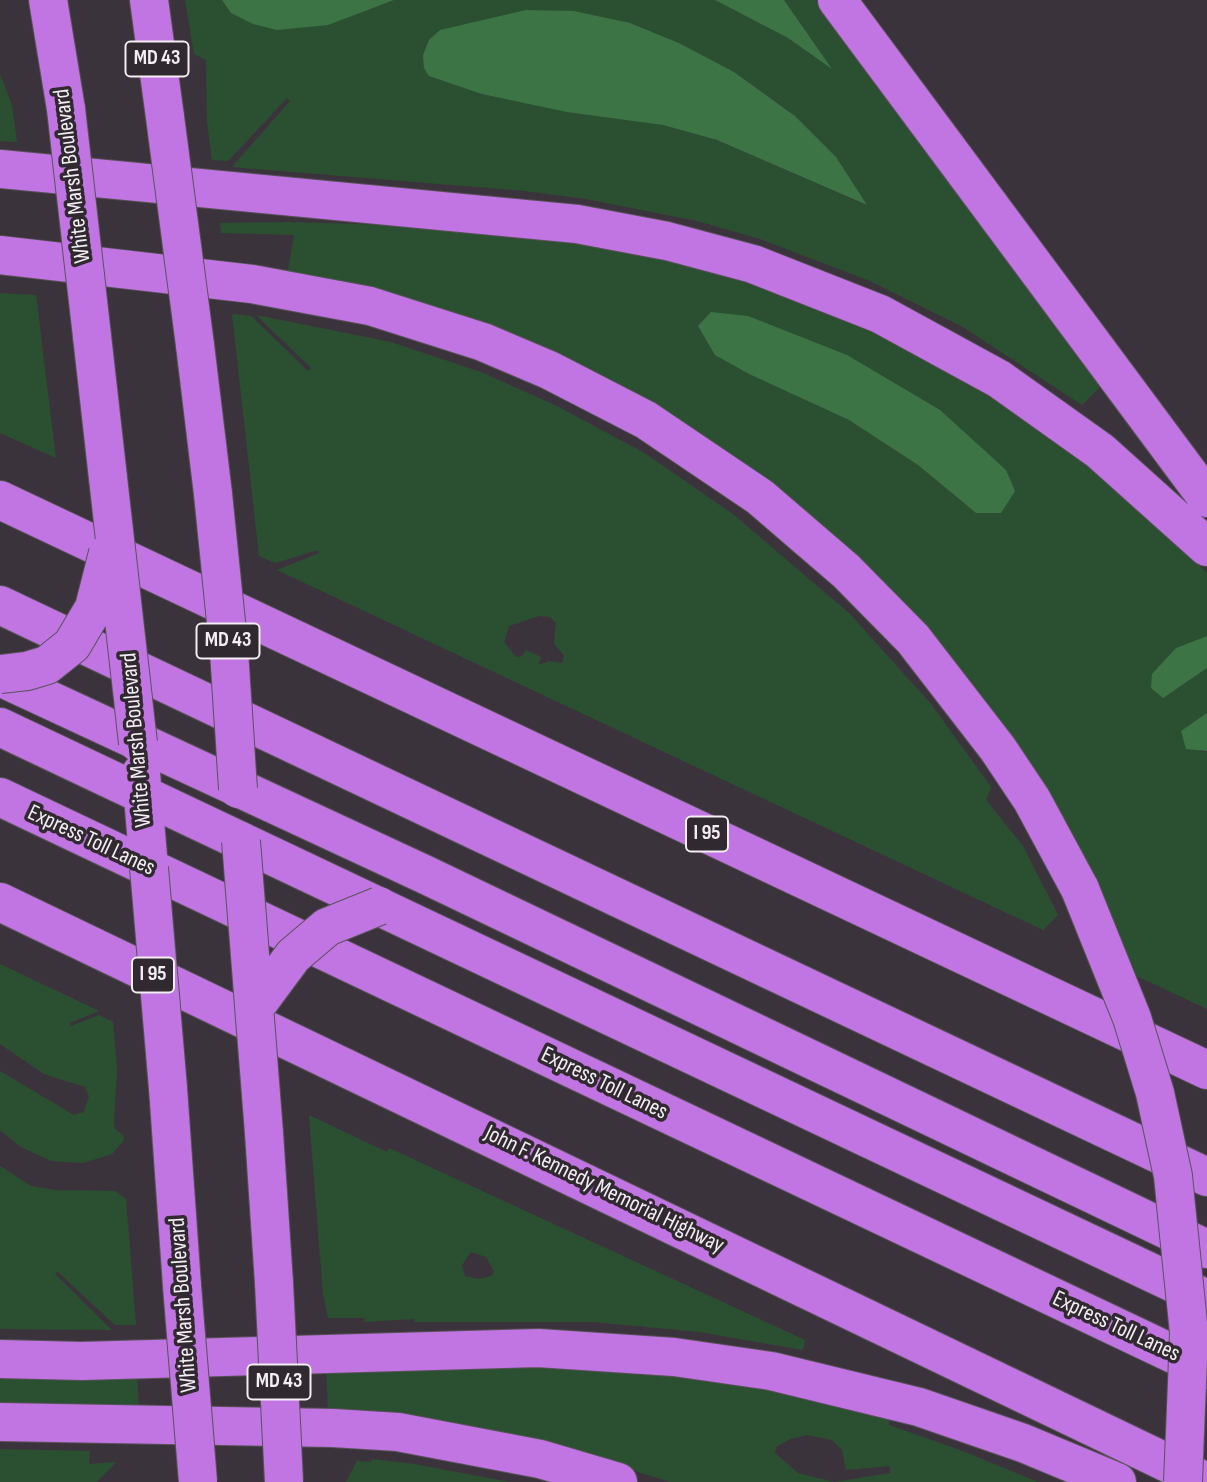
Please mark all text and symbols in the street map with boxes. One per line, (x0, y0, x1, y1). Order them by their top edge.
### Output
road number: MD 43 (125, 42, 188, 76)
street label: White Marsh Boulevard (49, 87, 97, 265)
road number: MD 43 (196, 624, 260, 658)
street label: White Marsh Boulevard (116, 651, 158, 829)
street label: Express Toll Lanes (23, 799, 159, 883)
road number: I 95 (686, 816, 728, 852)
road number: I 95 (132, 958, 174, 992)
street label: Express Toll Lanes (536, 1042, 672, 1126)
street label: John F. Kennedy Memorial Highway (480, 1120, 728, 1260)
street label: White Marsh Boulevard (164, 1217, 204, 1393)
street label: Express Toll Lanes (1048, 1285, 1184, 1369)
road number: MD 43 (247, 1364, 310, 1400)

